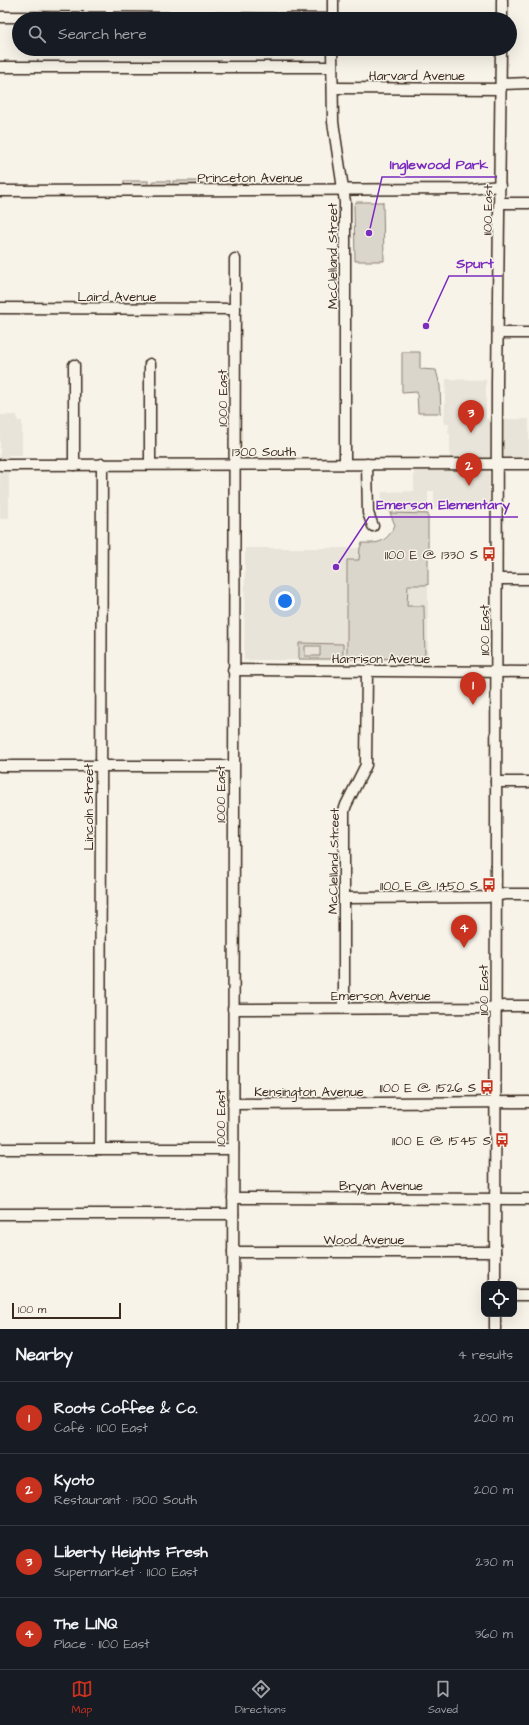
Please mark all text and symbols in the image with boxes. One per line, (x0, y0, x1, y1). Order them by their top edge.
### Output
search box (12, 12, 517, 56)
icon: search (26, 23, 48, 45)
text: Search here (58, 24, 147, 45)
street label: Harvard Avenue (369, 67, 465, 85)
callout: Inglewood Park (382, 151, 497, 177)
text: Inglewood Park (390, 155, 489, 176)
street label: Princeton Avenue (197, 169, 303, 187)
street label: 1100 East (479, 184, 497, 236)
street label: McClelland Street (324, 202, 342, 309)
callout: Spurt (449, 250, 502, 276)
text: Spurt (455, 254, 494, 274)
street label: Laird Avenue (78, 288, 156, 306)
street label: 1000 East (214, 368, 232, 427)
pin: 3 (458, 400, 484, 433)
street label: 1300 South (232, 443, 296, 461)
pin: 2 (456, 453, 482, 486)
callout: Emerson Elementary (369, 491, 518, 517)
text: Emerson Elementary (376, 495, 510, 515)
place label: 1100 E @ 1330 S (385, 546, 478, 564)
bus stop icon: 1100 E @ 1330 S (481, 546, 497, 562)
your location (275, 591, 295, 611)
street label: 1100 East (476, 604, 494, 656)
street label: Harrison Avenue (332, 650, 430, 668)
pin: 1 (460, 672, 486, 705)
street label: Lincoln Street (80, 763, 98, 850)
street label: 1000 East (212, 764, 230, 823)
street label: McClelland Street (324, 807, 344, 914)
place label: 1100 E @ 1450 S (380, 877, 478, 895)
bus stop icon: 1100 E @ 1450 S (481, 877, 497, 893)
pin: 4 (451, 915, 477, 948)
street label: 1100 East (475, 964, 493, 1016)
street label: Emerson Avenue (331, 987, 431, 1005)
place label: 1100 E @ 1526 S (379, 1079, 476, 1097)
bus stop icon: 1100 E @ 1526 S (479, 1079, 495, 1095)
street label: Kensington Avenue (254, 1083, 364, 1102)
street label: 1000 East (212, 1088, 230, 1147)
place label: 1100 E @ 1545 S (392, 1132, 491, 1150)
bus stop icon: 1100 E @ 1545 S (494, 1132, 510, 1148)
street label: Bryan Avenue (339, 1177, 423, 1196)
street label: Wood Avenue (324, 1231, 404, 1249)
map controls (481, 1281, 517, 1317)
button: locate (481, 1281, 517, 1317)
scale bar (12, 1301, 121, 1320)
text: 100 m (18, 1302, 46, 1317)
text: Nearby (16, 1343, 73, 1367)
text: 4 results (458, 1346, 513, 1364)
text: Roots Coffee & Co. (54, 1398, 198, 1419)
text: 1 (28, 1409, 30, 1427)
text: 200 m (474, 1409, 513, 1427)
text: Café · 1100 East (54, 1419, 148, 1437)
text: Kyoto (54, 1470, 94, 1491)
text: 2 (25, 1481, 33, 1499)
text: 200 m (474, 1481, 513, 1499)
text: Restaurant · 1300 South (54, 1491, 197, 1509)
text: Liberty Heights Fresh (54, 1542, 208, 1563)
text: 3 (26, 1553, 32, 1571)
text: 230 m (475, 1553, 513, 1571)
text: Supermarket · 1100 East (54, 1563, 198, 1581)
text: The LINQ (54, 1614, 118, 1635)
text: 4 (25, 1625, 33, 1643)
text: 360 m (475, 1625, 513, 1643)
text: Place · 1100 East (54, 1635, 149, 1653)
tab: Map (71, 1678, 93, 1717)
tab: Directions (235, 1678, 286, 1717)
tab: Saved (428, 1678, 458, 1717)

